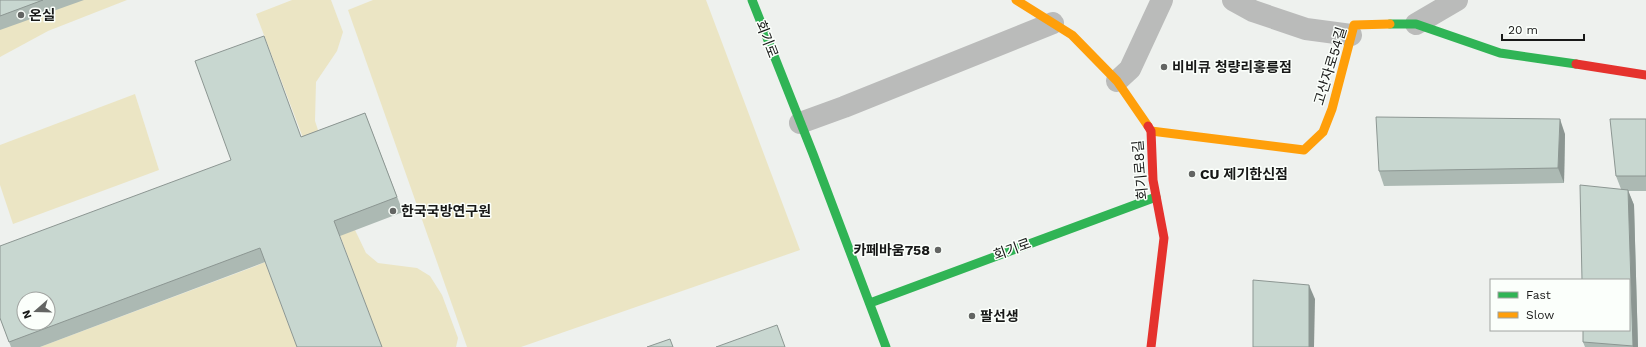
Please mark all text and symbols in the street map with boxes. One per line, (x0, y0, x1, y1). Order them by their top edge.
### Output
place label: 온실 (29, 7, 55, 23)
marker: 온실 (16, 10, 26, 20)
scale bar (1502, 16, 1584, 42)
street label: 회기로 (753, 18, 781, 60)
text: 20 m (1508, 23, 1538, 37)
street label: 고산자로54길 (1310, 25, 1350, 107)
place label: 비비큐 청량리홍릉점 (1172, 59, 1292, 75)
marker: 비비큐 청량리홍릉점 (1159, 62, 1169, 72)
street label: 회기로8길 (1129, 139, 1151, 201)
place label: CU 제기한신점 (1200, 166, 1288, 182)
marker: CU 제기한신점 (1187, 169, 1197, 179)
place label: 한국국방연구원 (401, 203, 491, 219)
marker: 한국국방연구원 (388, 206, 398, 216)
street label: 회기로 (991, 235, 1033, 263)
place label: 카페바움758 (853, 242, 930, 258)
marker: 카페바움758 (933, 245, 943, 255)
legend (1490, 279, 1630, 331)
text: Fast (1526, 288, 1551, 302)
north arrow (16, 291, 56, 331)
text: N (20, 308, 35, 320)
place label: 팔선생 (980, 308, 1019, 324)
text: Slow (1526, 308, 1554, 322)
marker: 팔선생 (967, 311, 977, 321)

